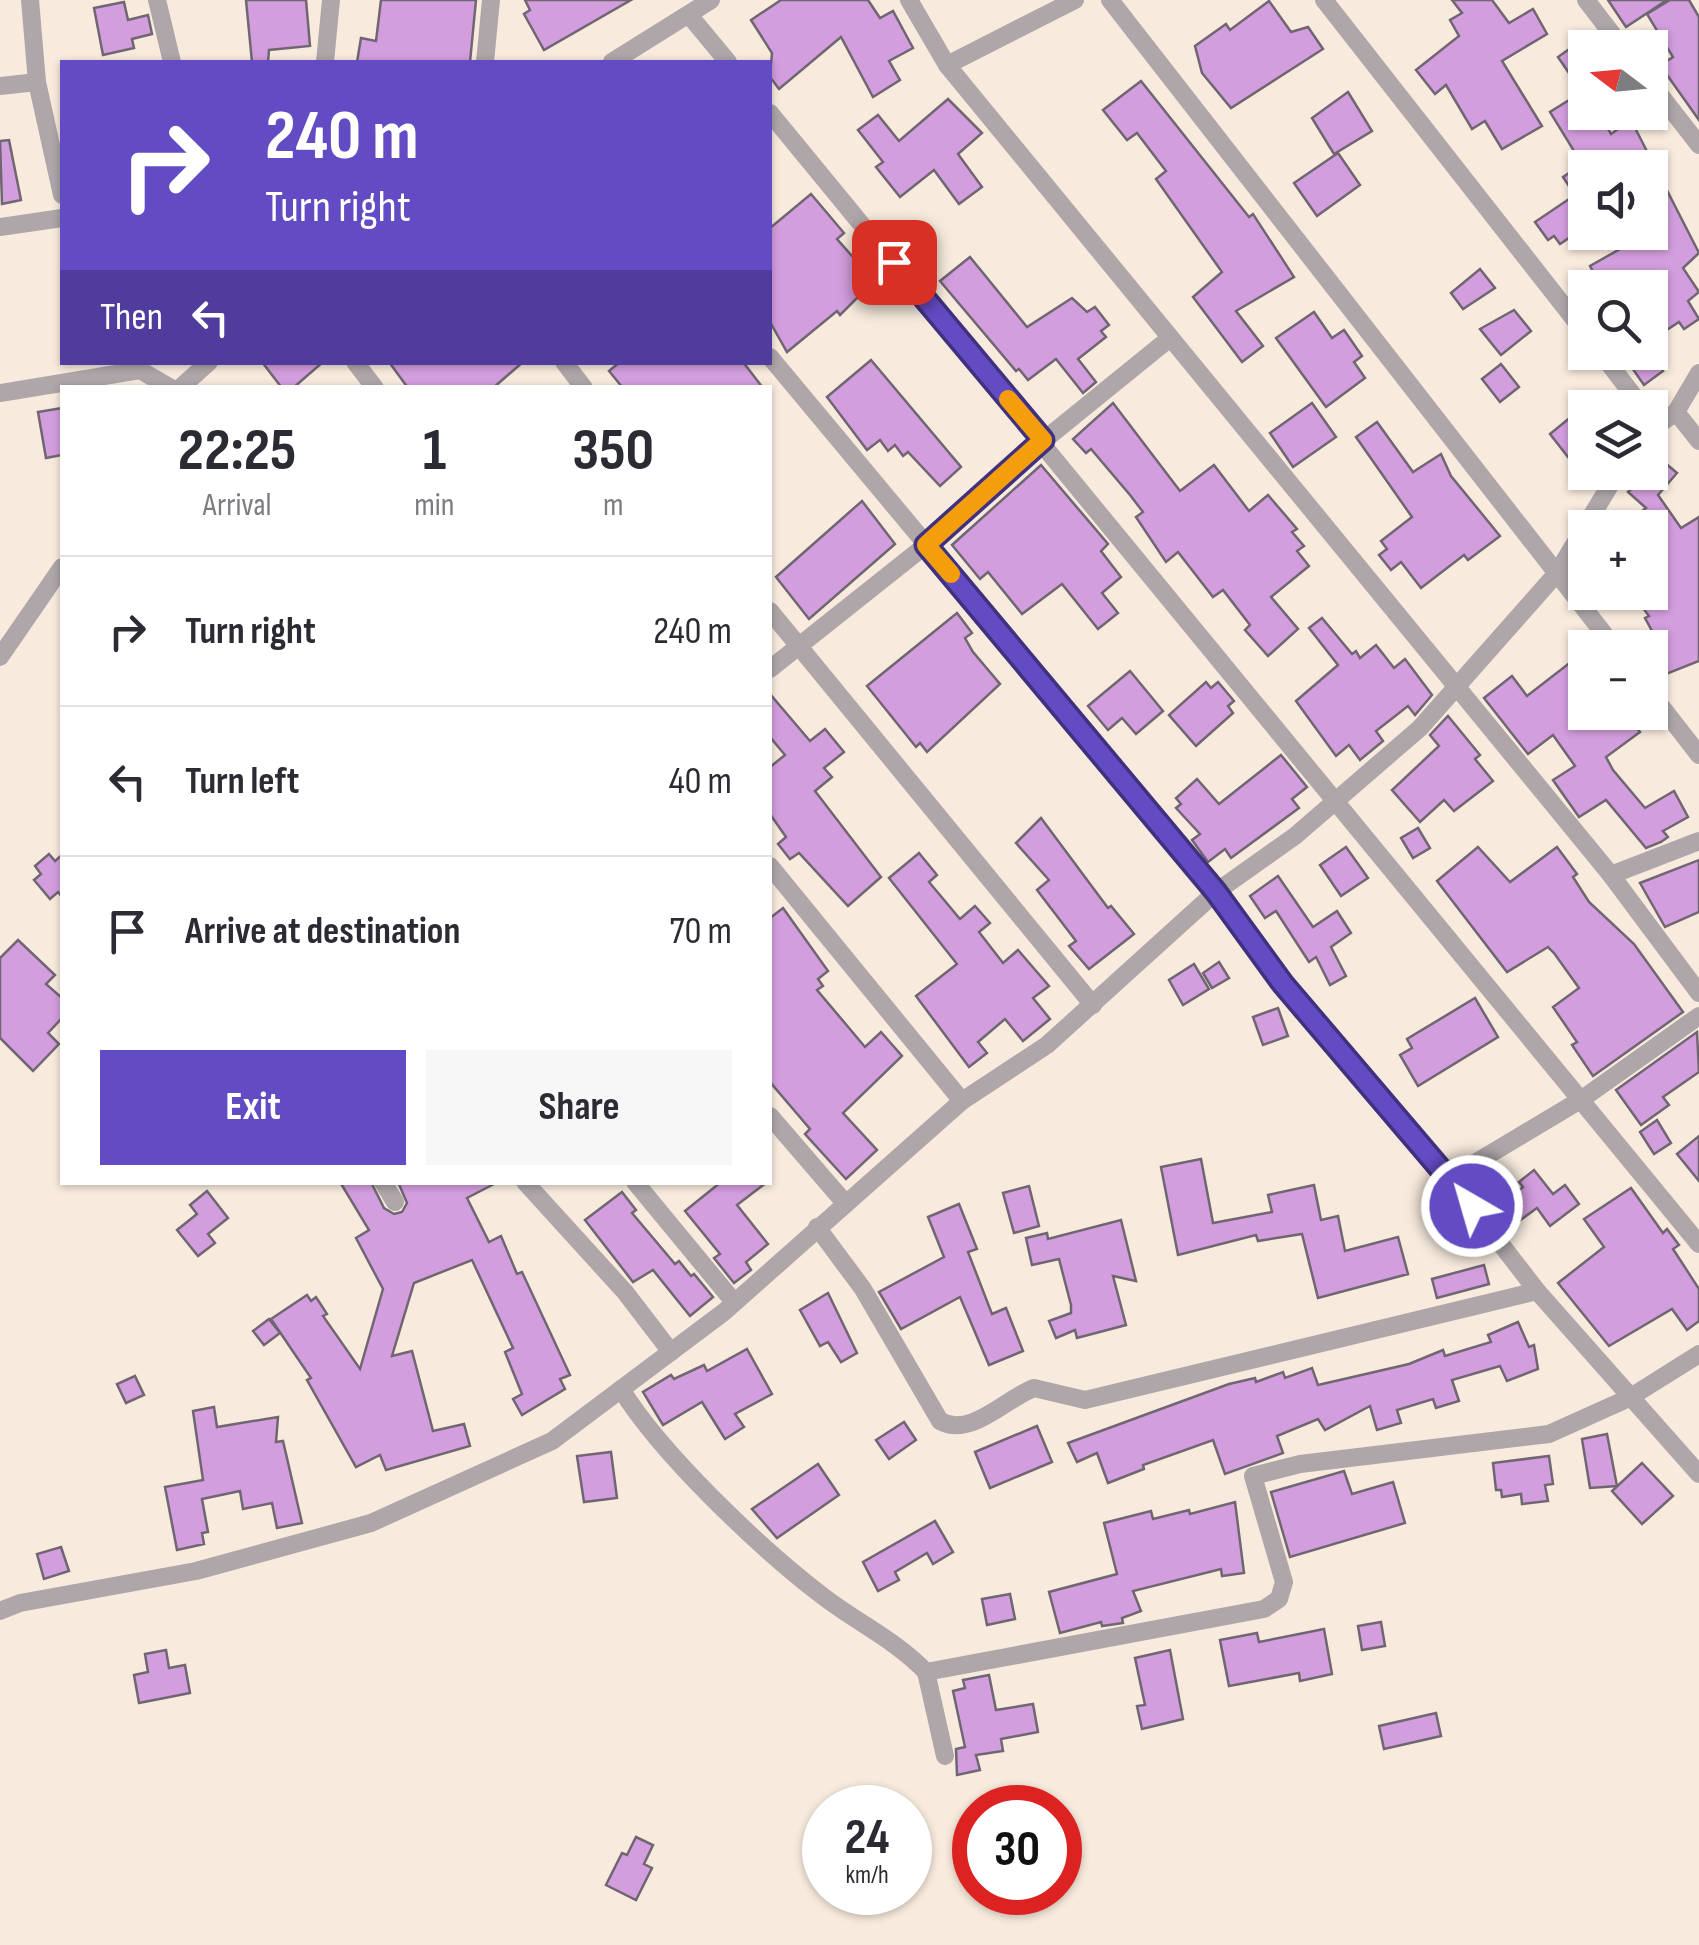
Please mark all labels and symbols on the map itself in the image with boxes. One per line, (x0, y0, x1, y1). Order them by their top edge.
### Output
north arrow (1568, 30, 1668, 130)
pin (852, 220, 937, 305)
position arrow (1420, 1154, 1524, 1258)
speed limit sign: 30 (952, 1785, 1082, 1915)

